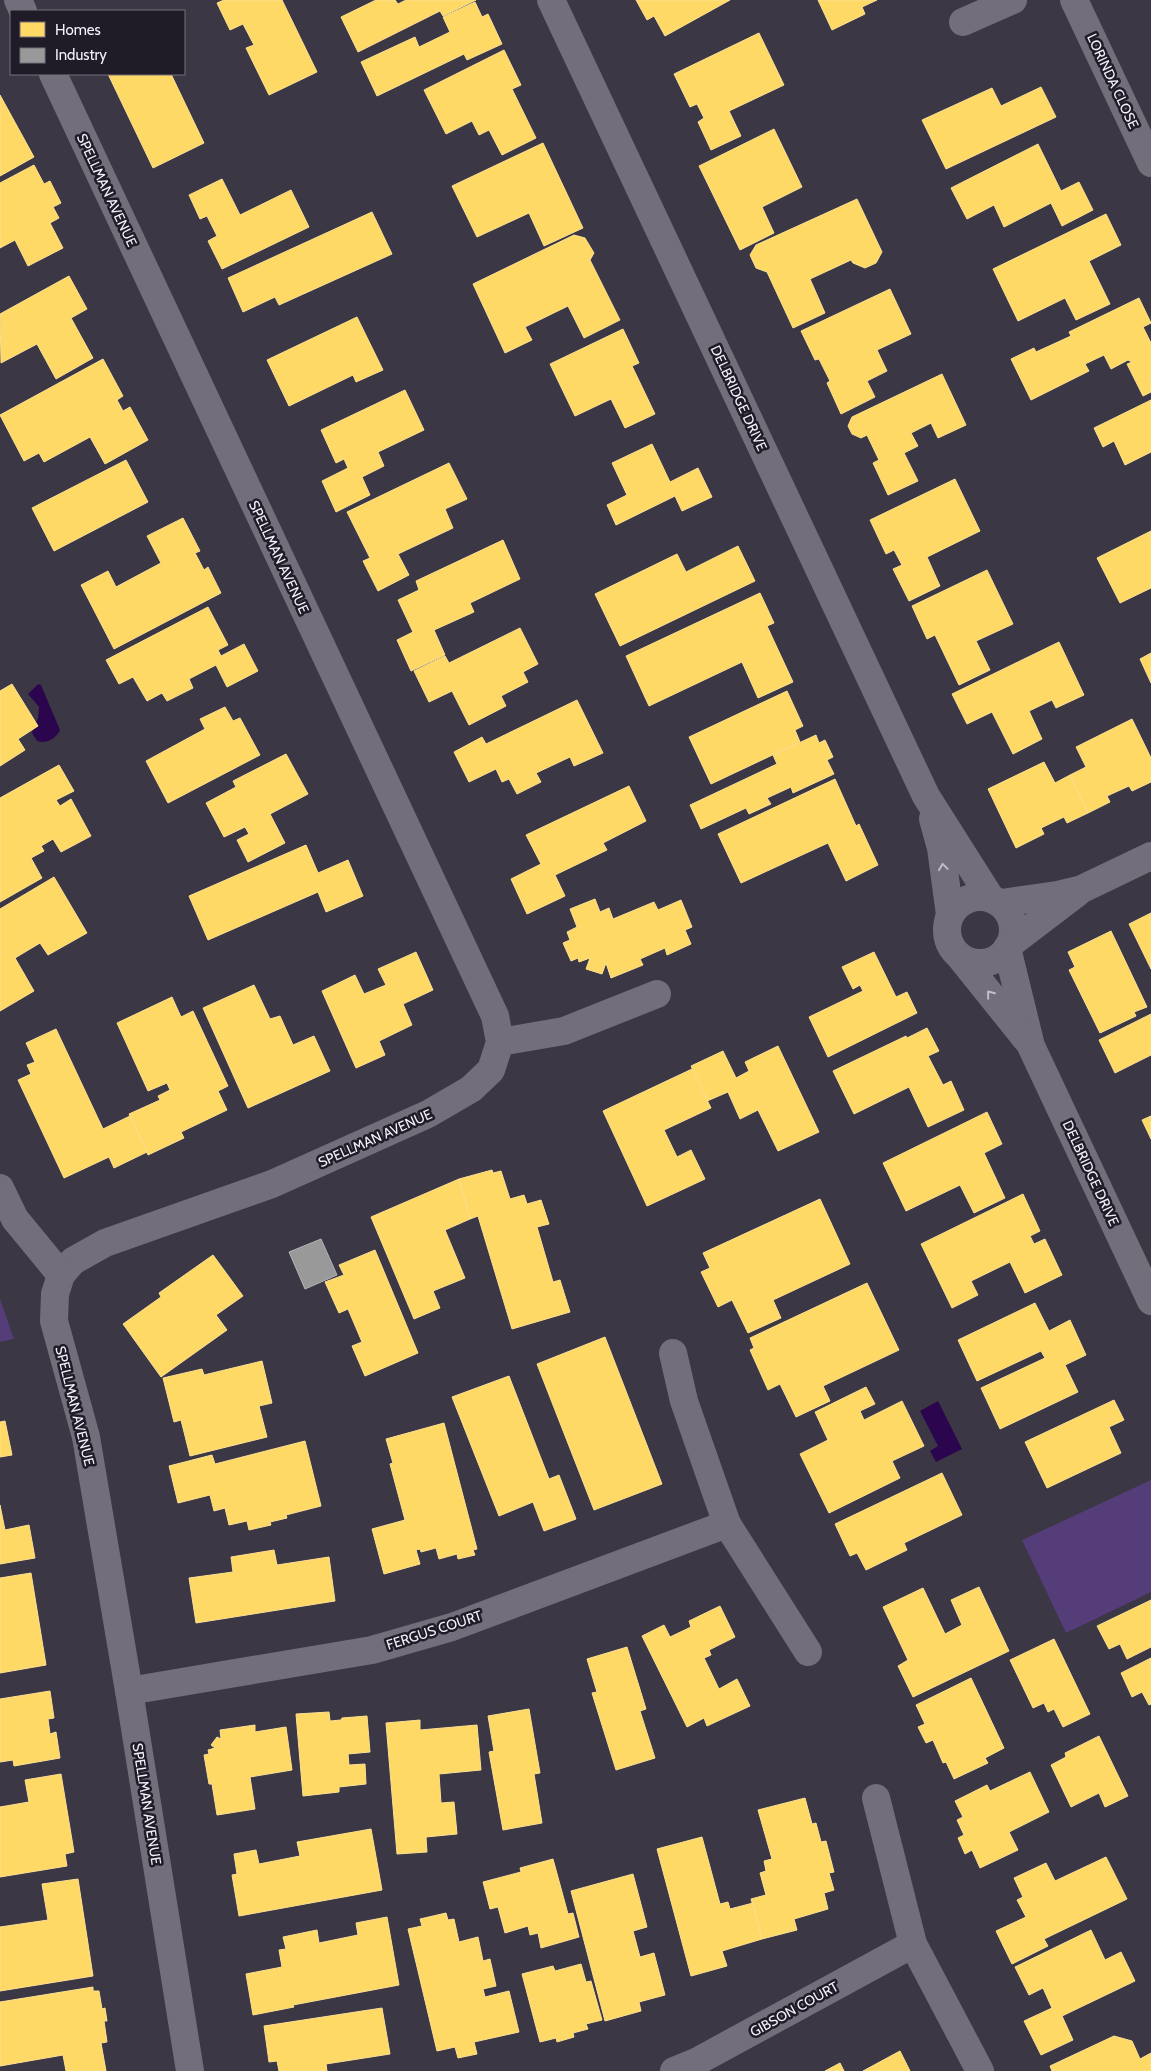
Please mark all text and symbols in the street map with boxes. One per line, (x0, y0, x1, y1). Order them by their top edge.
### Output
legend (10, 10, 185, 75)
text: Homes (55, 21, 101, 39)
street label: LORINDA CLOSE (1083, 30, 1143, 132)
text: Industry (55, 46, 107, 64)
street label: SPELLMAN AVENUE (73, 130, 141, 250)
street label: DELBRIDGE DRIVE (707, 342, 771, 454)
street label: SPELLMAN AVENUE (245, 497, 313, 617)
one-way arrow (938, 862, 949, 870)
one-way arrow (987, 991, 995, 1000)
street label: SPELLMAN AVENUE (315, 1105, 435, 1171)
street label: DELBRIDGE DRIVE (1059, 1117, 1123, 1229)
street label: SPELLMAN AVENUE (51, 1344, 99, 1468)
street label: FERGUS COURT (384, 1606, 485, 1654)
street label: SPELLMAN AVENUE (128, 1742, 166, 1866)
street label: GIBSON COURT (747, 1977, 842, 2041)

